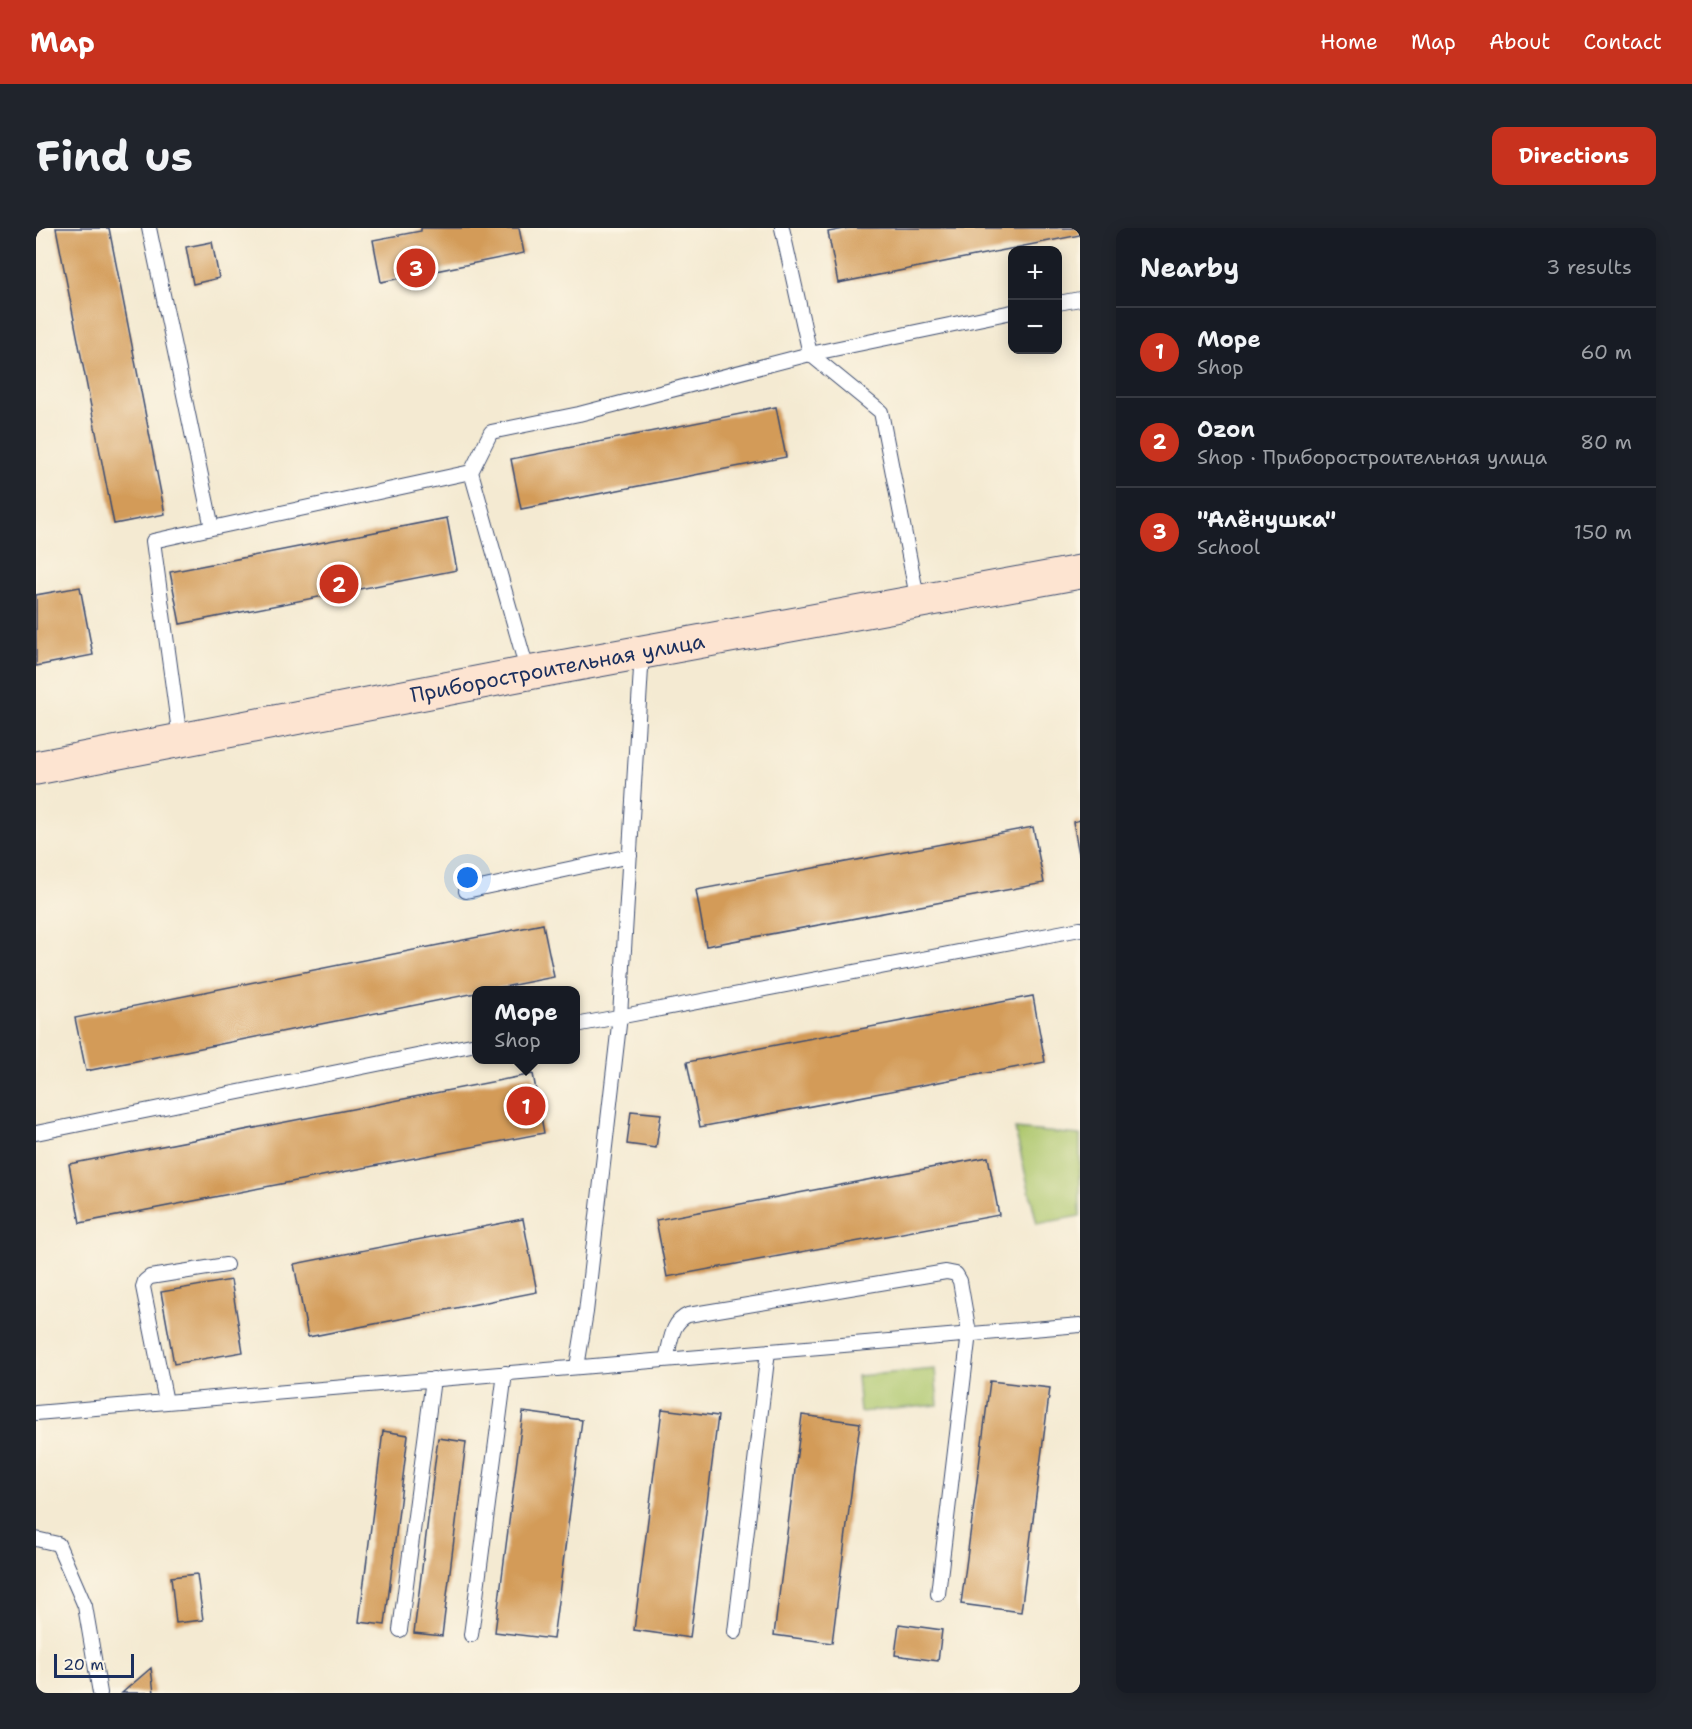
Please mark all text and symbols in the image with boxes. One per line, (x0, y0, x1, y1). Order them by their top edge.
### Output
text: Map (30, 23, 95, 61)
text: Home (1320, 28, 1378, 56)
text: Map (1411, 28, 1456, 56)
text: About (1489, 28, 1550, 56)
text: Contact (1583, 28, 1662, 56)
button: Directions (1492, 127, 1656, 185)
text: Find us (36, 128, 193, 184)
pin: 3 (396, 246, 436, 291)
map controls (1008, 246, 1062, 354)
button: + (1008, 246, 1062, 300)
text: Nearby (1140, 250, 1239, 285)
text: 3 results (1546, 254, 1632, 280)
button: − (1008, 300, 1062, 354)
text: Море (1197, 325, 1261, 354)
text: 1 (1155, 339, 1164, 365)
text: 60 m (1580, 339, 1632, 365)
text: Shop (1197, 354, 1244, 380)
text: Ozon (1197, 415, 1255, 444)
text: 2 (1153, 429, 1167, 455)
text: 80 m (1580, 429, 1632, 455)
text: Shop · Приборостроительная улица (1197, 444, 1547, 470)
text: "Алёнушка" (1197, 505, 1336, 534)
text: 3 (1153, 519, 1167, 545)
text: 150 m (1574, 519, 1632, 545)
text: School (1197, 534, 1260, 560)
pin: 2 (320, 562, 358, 606)
street label: Приборостроительная улица (408, 627, 707, 709)
your location (453, 863, 482, 892)
popup (472, 986, 580, 1064)
text: Море (494, 998, 558, 1027)
text: Shop (494, 1027, 541, 1053)
pin: 1 (506, 1084, 546, 1128)
scale bar (54, 1651, 134, 1678)
text: 20 m (63, 1654, 104, 1675)

